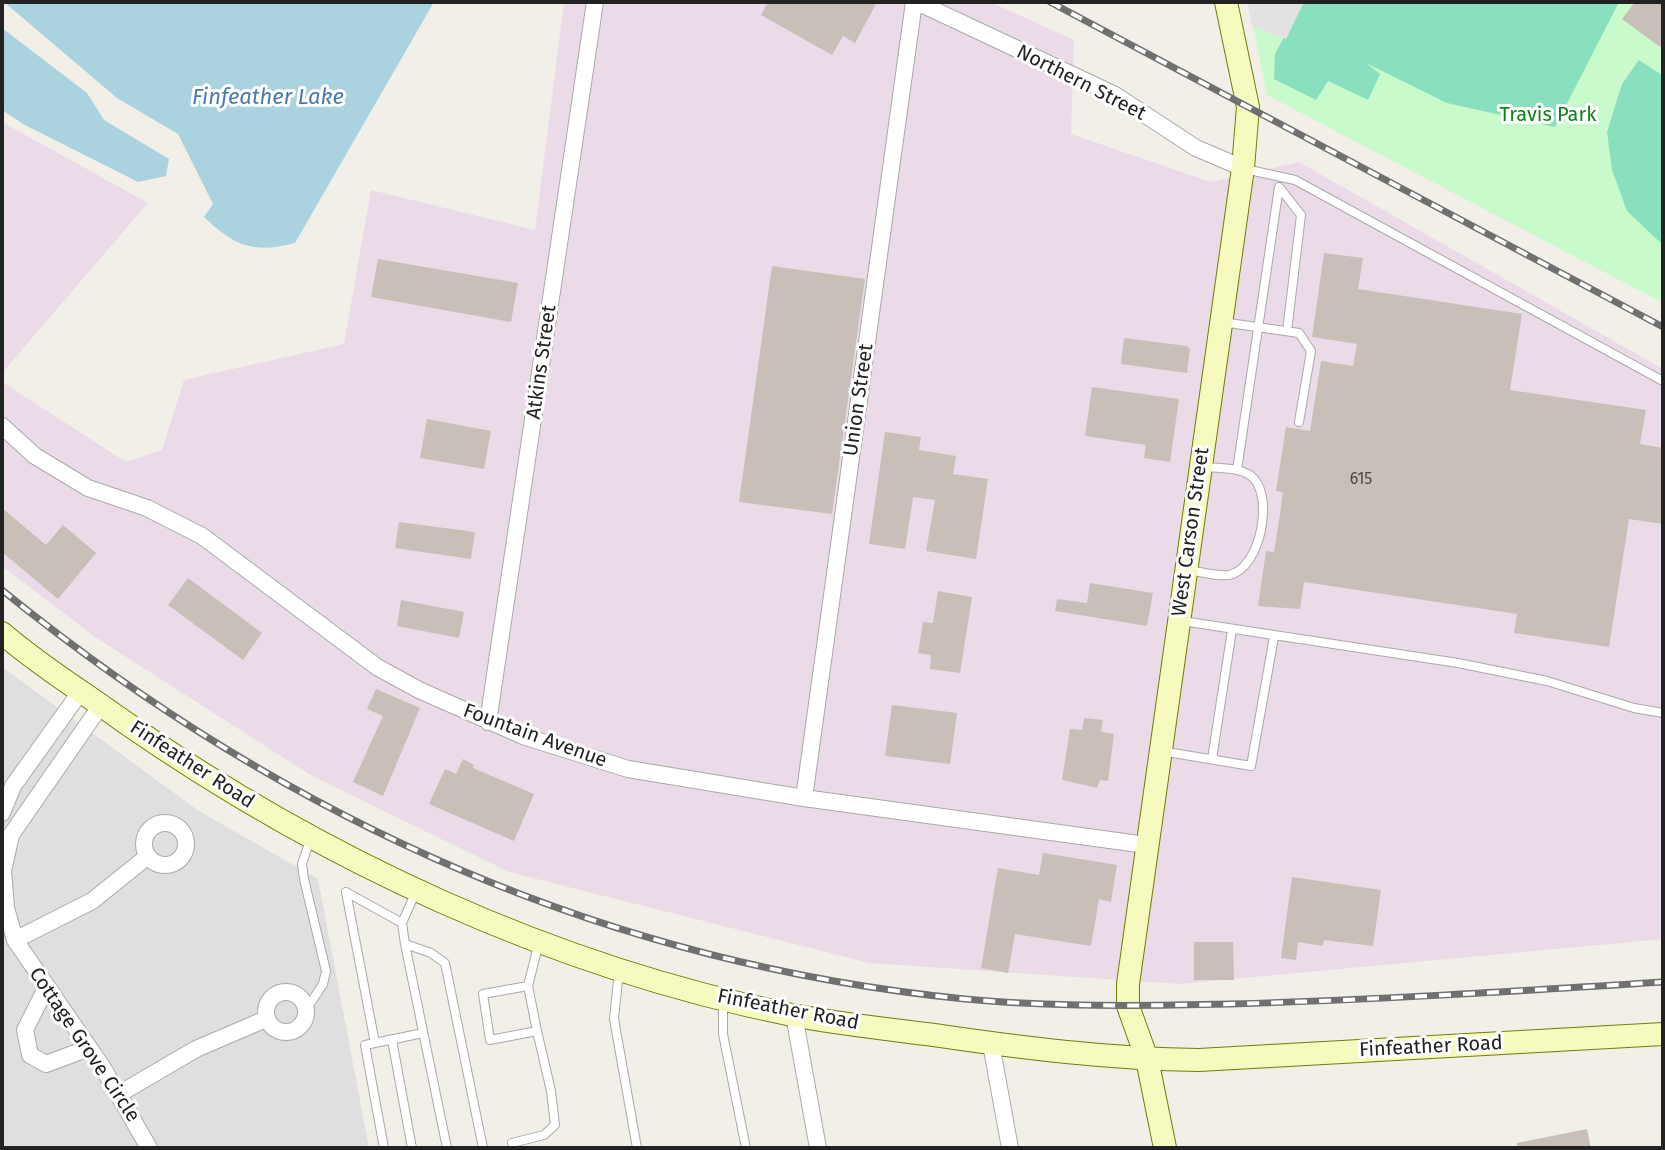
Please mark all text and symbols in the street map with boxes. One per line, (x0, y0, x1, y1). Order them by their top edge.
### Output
street label: Northern Street (1012, 40, 1150, 126)
water label: Finfeather Lake (192, 85, 344, 111)
park label: Travis Park (1500, 103, 1596, 127)
street label: Atkins Street (522, 303, 562, 421)
street label: Union Street (839, 342, 879, 458)
street label: West Carson Street (1167, 446, 1215, 618)
house number: 615 (1350, 470, 1372, 490)
street label: Fountain Avenue (460, 699, 610, 773)
street label: Finfeather Road (125, 716, 259, 814)
street label: Cottage Grove Circle (23, 963, 145, 1127)
street label: Finfeather Road (715, 985, 861, 1035)
street label: Finfeather Road (1359, 1031, 1503, 1063)

